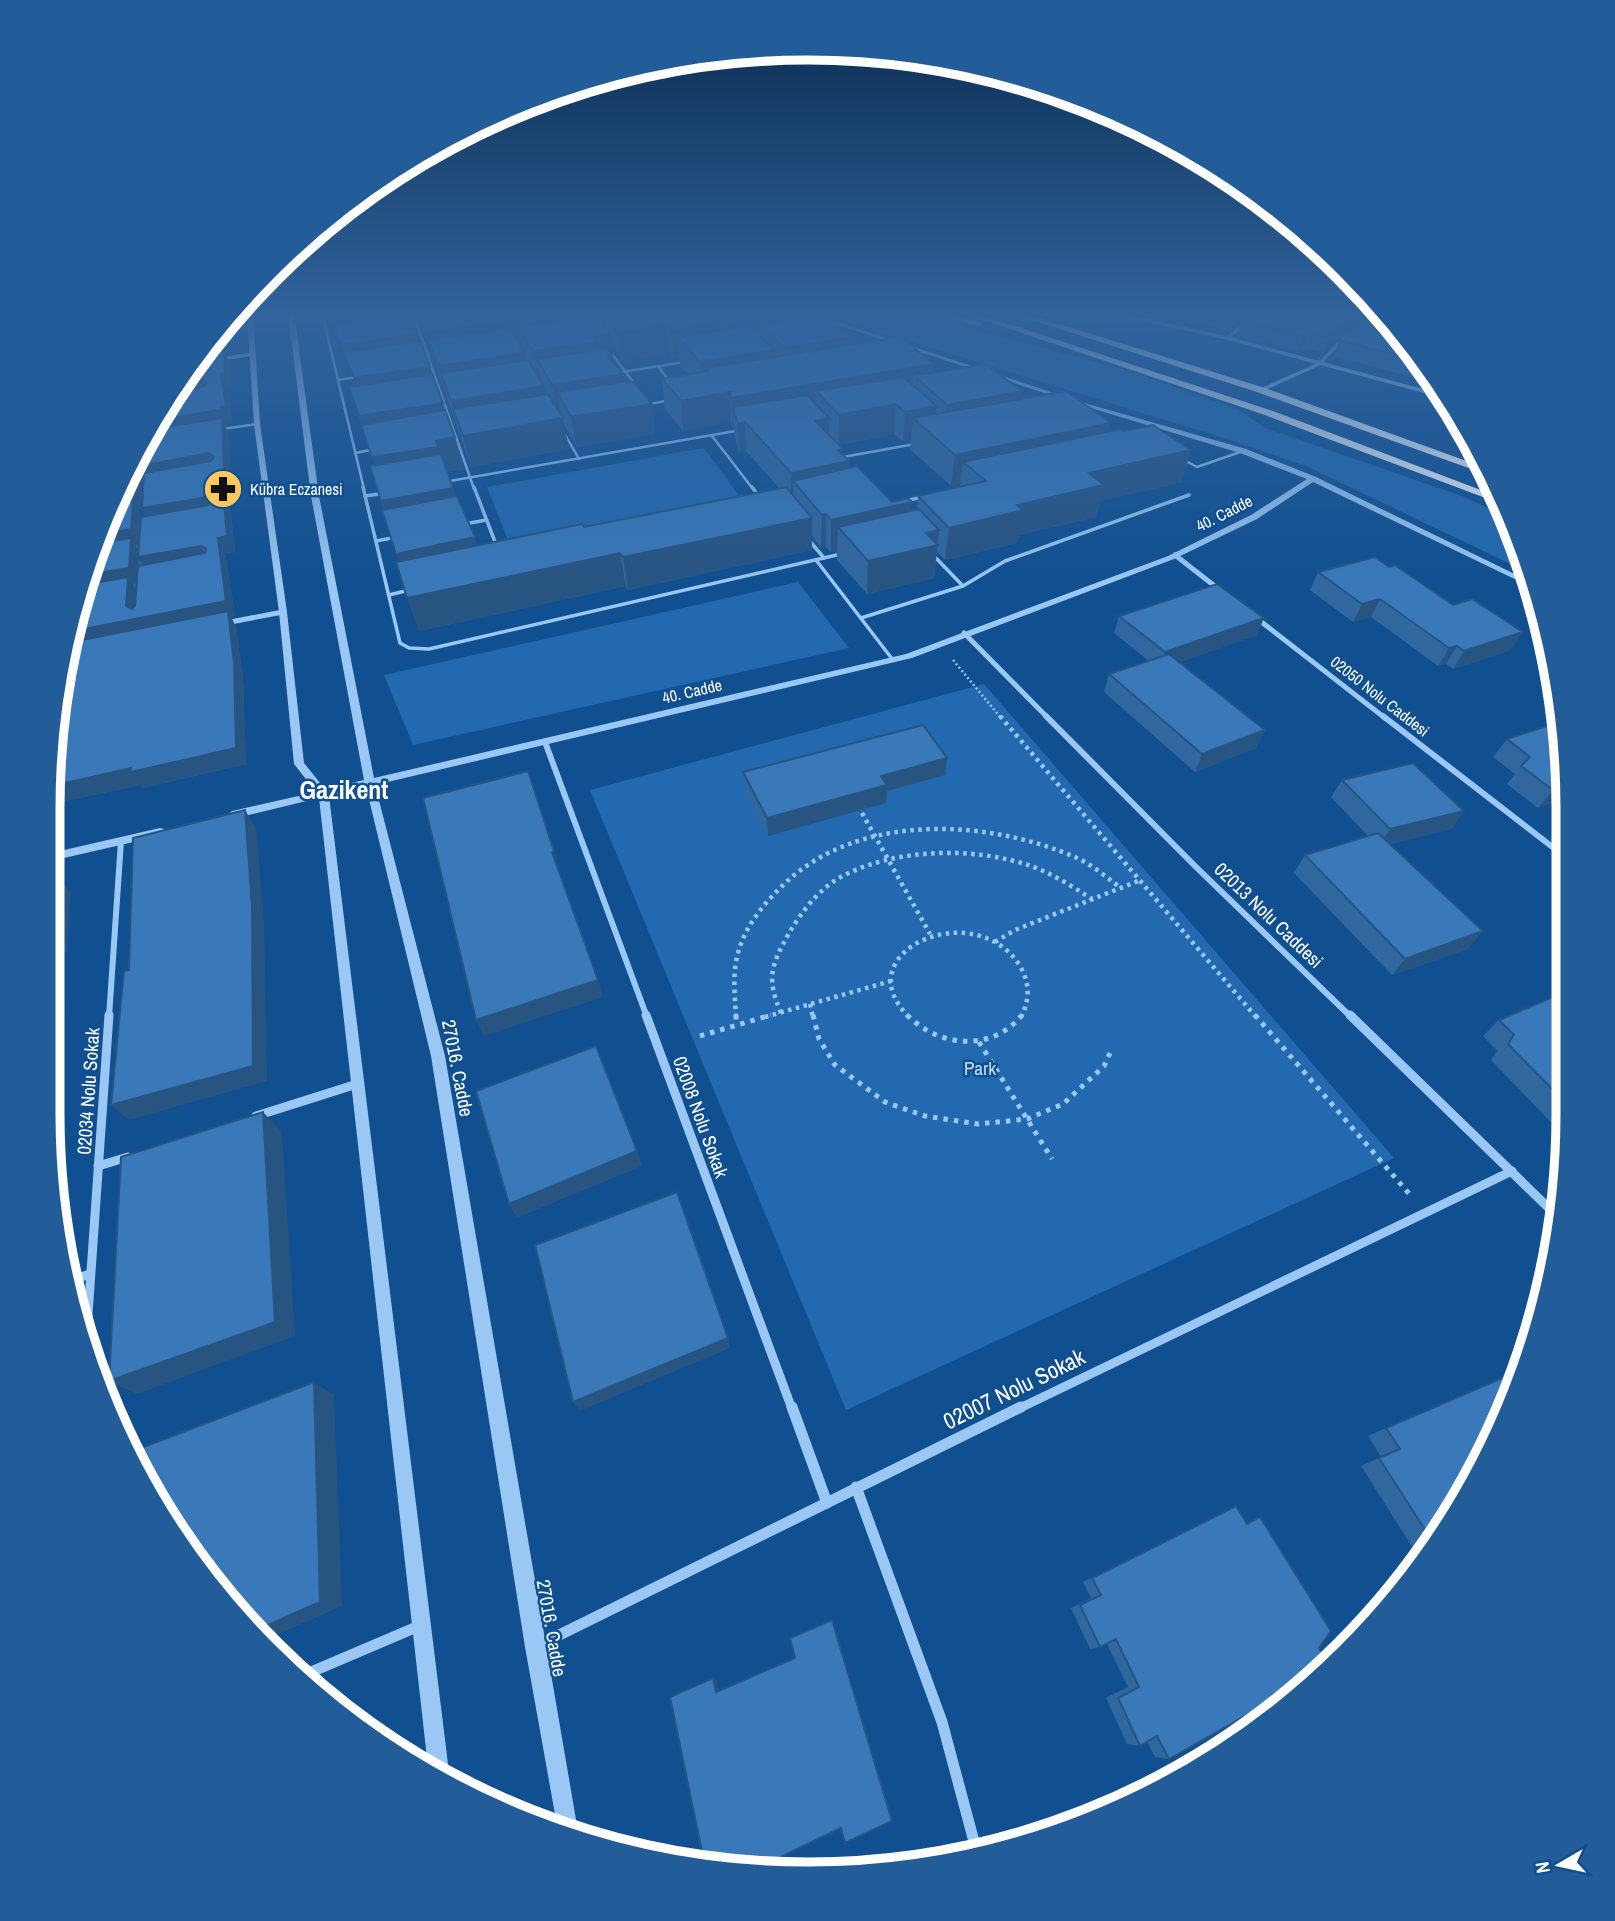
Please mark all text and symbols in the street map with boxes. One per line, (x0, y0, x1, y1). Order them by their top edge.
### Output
pharmacy icon: Kübra Eczanesi (202, 468, 244, 510)
place label: Kübra Eczanesi (250, 478, 343, 500)
street label: 40. Cadde (1192, 489, 1256, 537)
street label: 02050 Nolu Caddesi (1326, 651, 1434, 741)
street label: 40. Cadde (660, 673, 724, 709)
district label: Gazikent (300, 772, 388, 807)
street label: 02013 Nolu Caddesi (1209, 856, 1329, 974)
street label: 27016. Cadde (436, 1017, 480, 1119)
street label: 02034 Nolu Sokak (71, 1026, 105, 1155)
street label: 02008 Nolu Sokak (667, 1053, 735, 1181)
park label: Park (964, 1055, 996, 1081)
street label: 02007 Nolu Sokak (938, 1341, 1090, 1436)
street label: 27016. Cadde (531, 1578, 573, 1678)
north arrow (1524, 1830, 1594, 1900)
text: N (1528, 1860, 1556, 1875)

